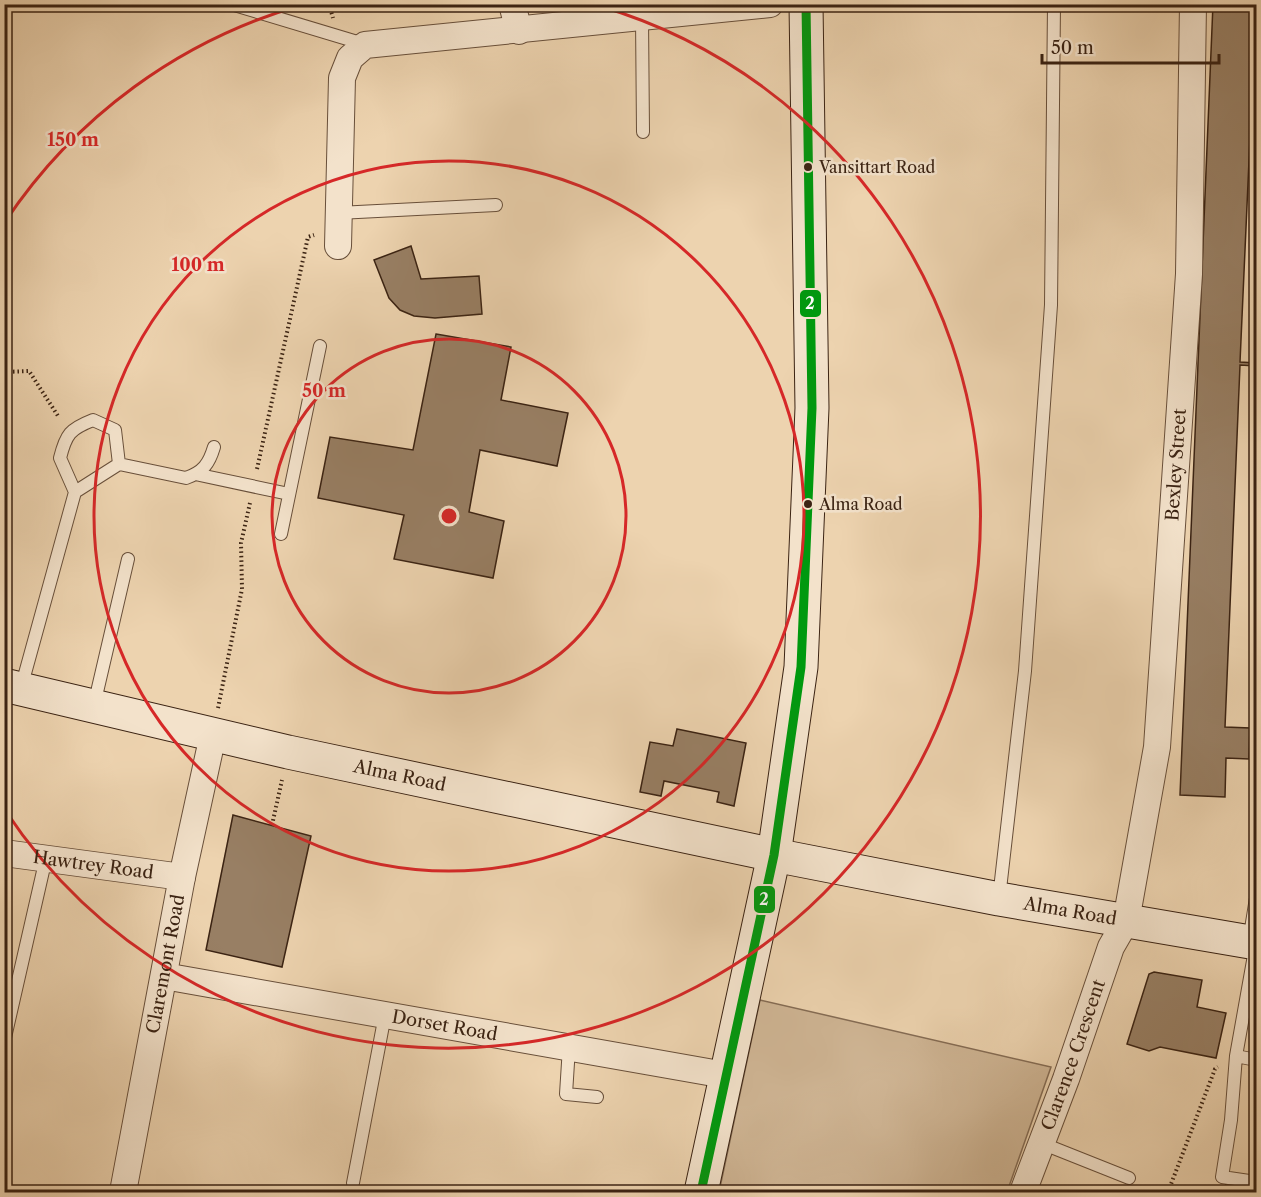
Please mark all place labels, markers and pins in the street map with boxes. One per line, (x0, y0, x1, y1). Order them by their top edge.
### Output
place label: Vansittart Road (818, 157, 936, 177)
marker: Vansittart Road (802, 161, 814, 173)
place label: Alma Road (818, 494, 903, 514)
marker: Alma Road (802, 498, 814, 510)
centre of rings (439, 506, 459, 526)

